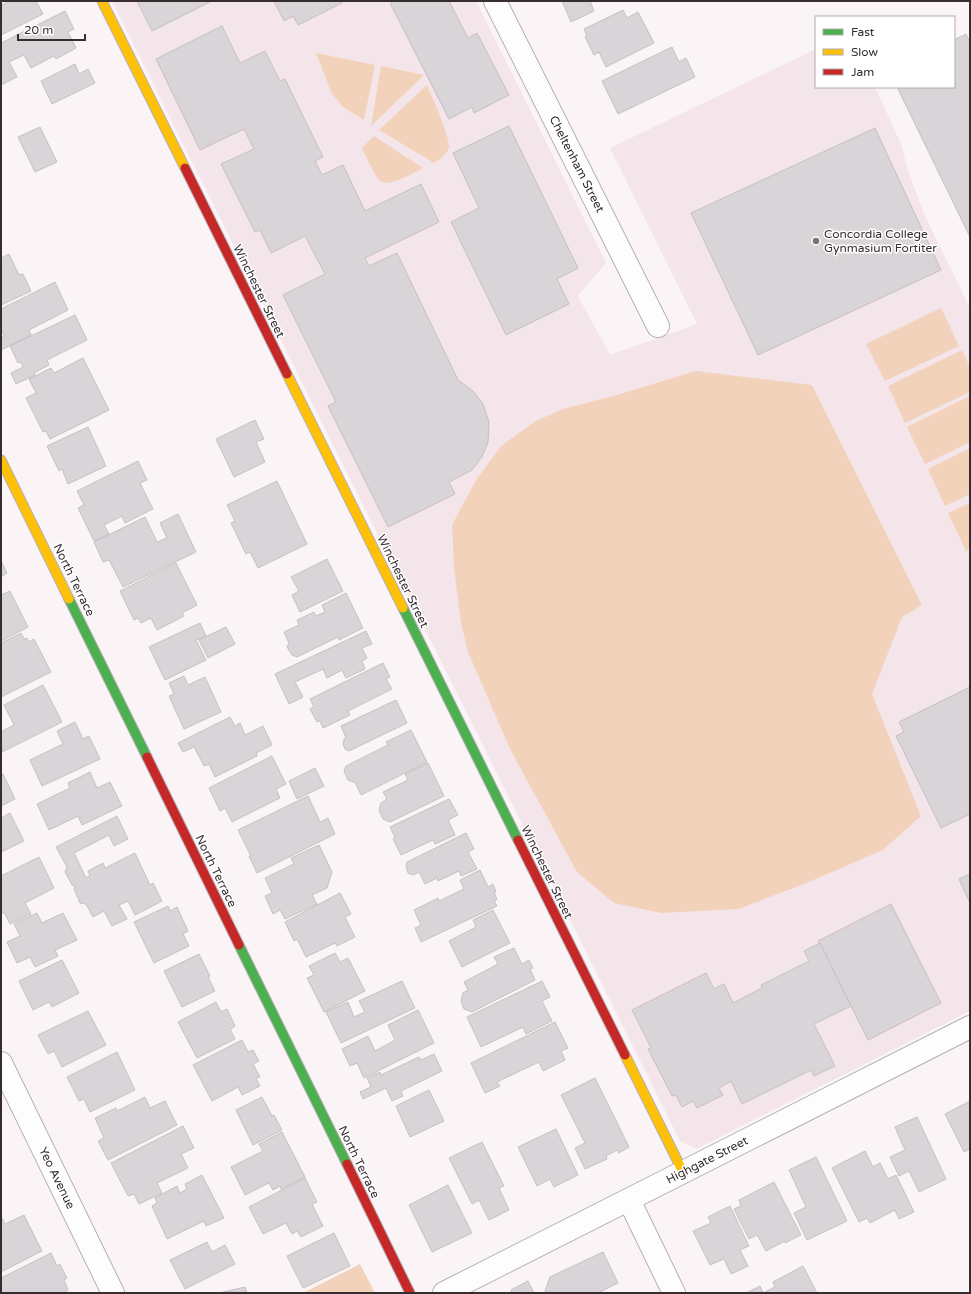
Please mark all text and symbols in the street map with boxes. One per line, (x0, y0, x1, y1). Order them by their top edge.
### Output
scale bar (18, 16, 85, 42)
legend (815, 16, 955, 88)
text: 20 m (24, 23, 53, 37)
text: Fast (851, 25, 875, 39)
text: Slow (851, 45, 878, 59)
text: Jam (851, 65, 874, 79)
street label: Cheltenham Street (547, 113, 608, 215)
place label: Concordia College Gynmasium Fortiter (824, 227, 937, 255)
marker: Concordia College Gynmasium Fortiter (811, 236, 821, 246)
street label: Winchester Street (230, 242, 288, 340)
street label: Winchester Street (374, 532, 432, 630)
street label: North Terrace (50, 542, 98, 619)
street label: Winchester Street (518, 823, 576, 921)
street label: North Terrace (192, 833, 240, 910)
street label: North Terrace (335, 1124, 383, 1201)
street label: Highgate Street (664, 1133, 750, 1187)
street label: Yeo Avenue (36, 1145, 78, 1211)

